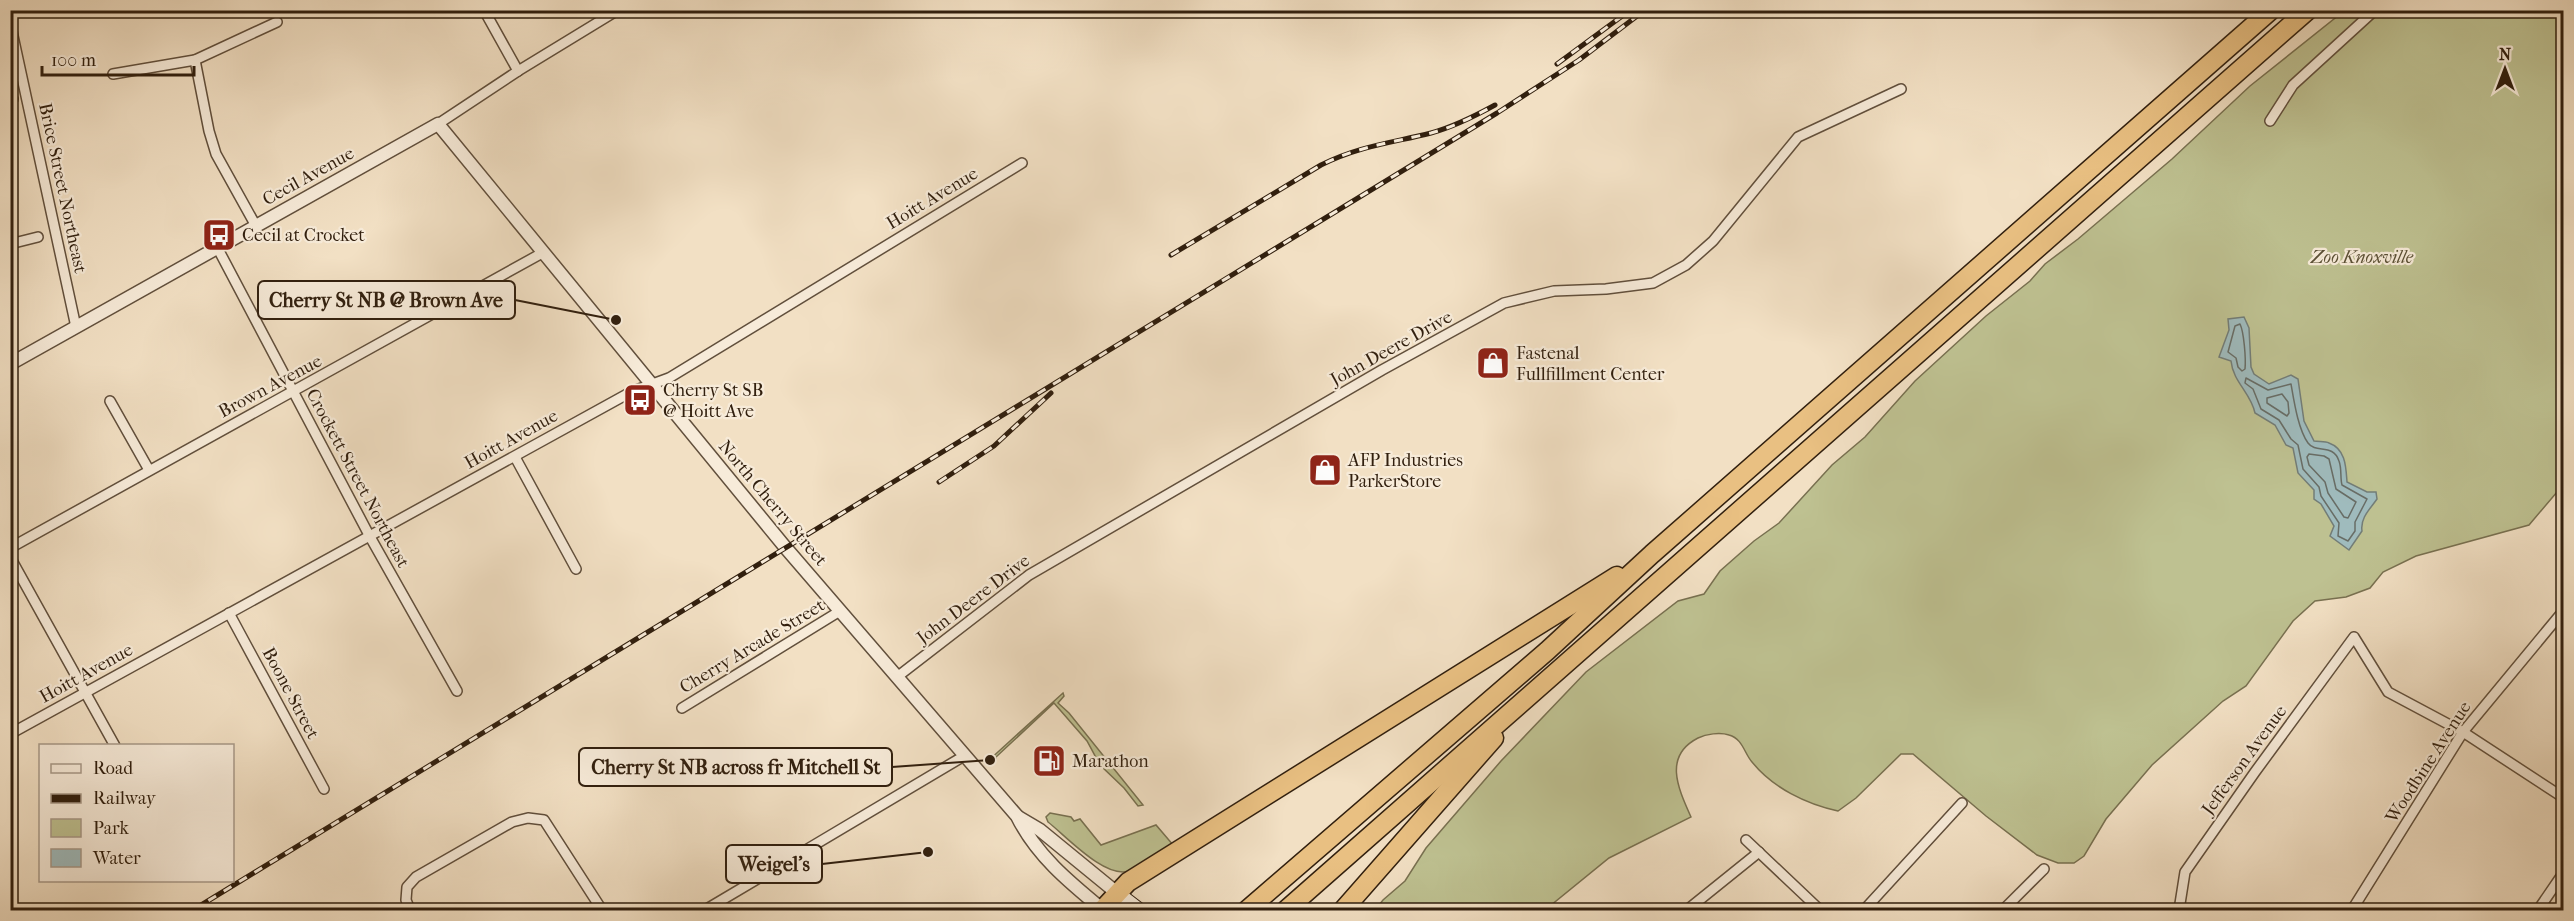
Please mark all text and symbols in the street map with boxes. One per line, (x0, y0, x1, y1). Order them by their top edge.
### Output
scale bar (42, 39, 194, 77)
north arrow (2475, 39, 2535, 99)
text: N (2499, 45, 2512, 64)
text: 100 m (51, 50, 96, 71)
street label: Brice Street Northeast (34, 101, 91, 276)
street label: Cecil Avenue (259, 143, 358, 210)
street label: Hoitt Avenue (883, 163, 982, 234)
bus stop icon: Cecil at Crocket (201, 217, 237, 253)
place label: Cecil at Crocket (242, 225, 365, 246)
park label: Zoo Knoxville (2310, 247, 2414, 268)
callout: Cherry St NB @ Brown Ave (258, 281, 515, 319)
text: Cherry St NB @ Brown Ave (269, 289, 503, 312)
street label: John Deere Drive (1325, 306, 1456, 391)
place label: Fastenal Fullfillment Center (1516, 343, 1665, 385)
shop icon: Fastenal Fullfillment Center (1475, 345, 1511, 381)
street label: Brown Avenue (215, 350, 326, 422)
place label: Cherry St SB @ Hoitt Ave (663, 380, 763, 422)
bus stop icon: Cherry St SB @ Hoitt Ave (622, 382, 658, 418)
street label: Crockett Street Northeast (301, 385, 414, 572)
street label: Hoitt Avenue (461, 405, 561, 474)
street label: North Cherry Street (714, 436, 832, 571)
place label: AFP Industries ParkerStore (1347, 450, 1463, 492)
shop icon: AFP Industries ParkerStore (1307, 452, 1343, 488)
street label: John Deere Drive (911, 550, 1034, 650)
street label: Cherry Arcade Street (676, 595, 829, 698)
street label: Hoitt Avenue (36, 639, 136, 708)
street label: Boone Street (258, 644, 324, 743)
street label: Woodbine Avenue (2381, 698, 2476, 828)
street label: Jefferson Avenue (2196, 701, 2291, 821)
fuel station icon: Marathon (1031, 743, 1067, 779)
legend (39, 744, 234, 882)
callout: Cherry St NB across fr Mitchell St (579, 748, 892, 786)
place label: Marathon (1072, 751, 1149, 772)
text: Cherry St NB across fr Mitchell St (591, 756, 882, 779)
text: Road (93, 758, 133, 779)
text: Railway (93, 788, 157, 809)
text: Park (93, 818, 130, 839)
callout: Weigel's (726, 845, 822, 883)
text: Water (92, 848, 141, 869)
text: Weigel's (737, 853, 810, 876)

